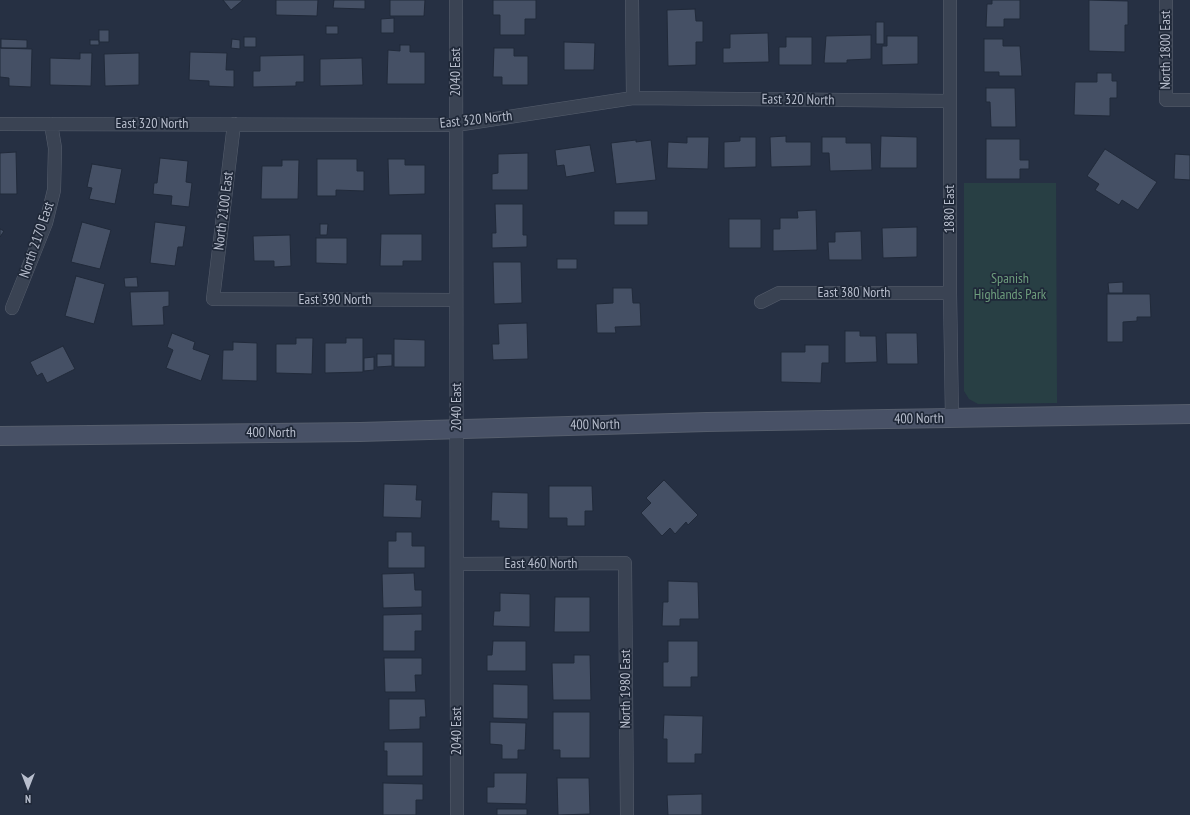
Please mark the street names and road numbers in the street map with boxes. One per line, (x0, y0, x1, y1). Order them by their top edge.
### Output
street label: North 1800 East (1158, 10, 1174, 90)
street label: 2040 East (448, 48, 464, 96)
street label: East 320 North (761, 91, 835, 109)
street label: East 320 North (439, 108, 513, 132)
street label: East 320 North (116, 116, 188, 132)
street label: North 2100 East (211, 171, 237, 251)
street label: 1880 East (942, 185, 958, 233)
street label: North 2170 East (16, 200, 58, 280)
street label: East 380 North (818, 285, 890, 301)
street label: East 390 North (299, 292, 371, 308)
street label: 2040 East (449, 383, 465, 431)
street label: 400 North (894, 410, 944, 428)
street label: 400 North (570, 416, 620, 434)
street label: 400 North (246, 425, 296, 441)
street label: East 460 North (505, 556, 577, 572)
street label: North 1980 East (618, 649, 634, 729)
street label: 2040 East (449, 707, 465, 755)

